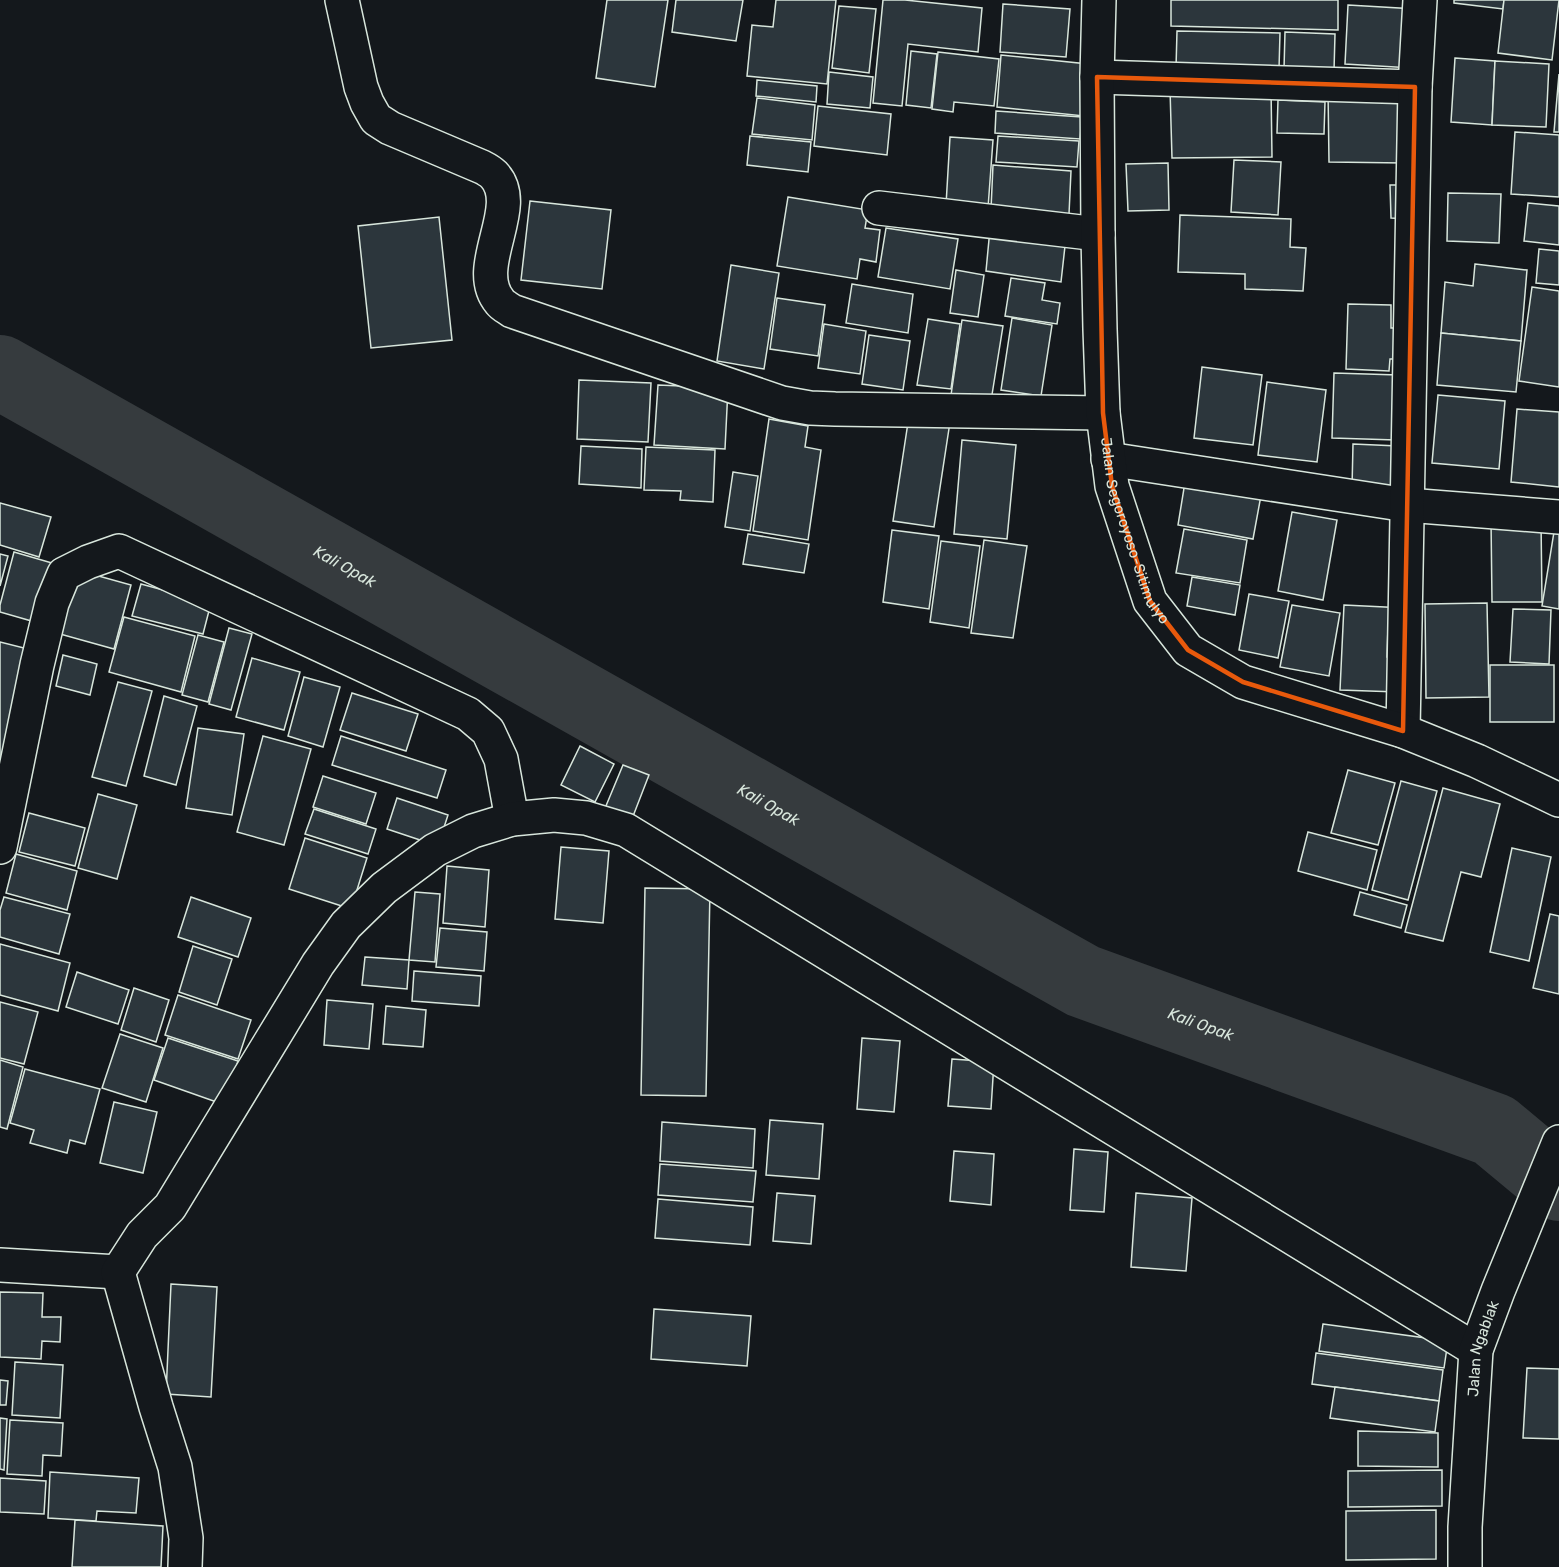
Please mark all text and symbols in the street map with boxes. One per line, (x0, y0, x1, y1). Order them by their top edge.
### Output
street label: Jalan Segoroyoso-Sitimulyo (1097, 436, 1173, 628)
water label: Kali Opak (310, 541, 380, 592)
water label: Kali Opak (734, 780, 804, 830)
water label: Kali Opak (1165, 1004, 1237, 1045)
street label: Jalan Ngablak (1464, 1298, 1503, 1397)

